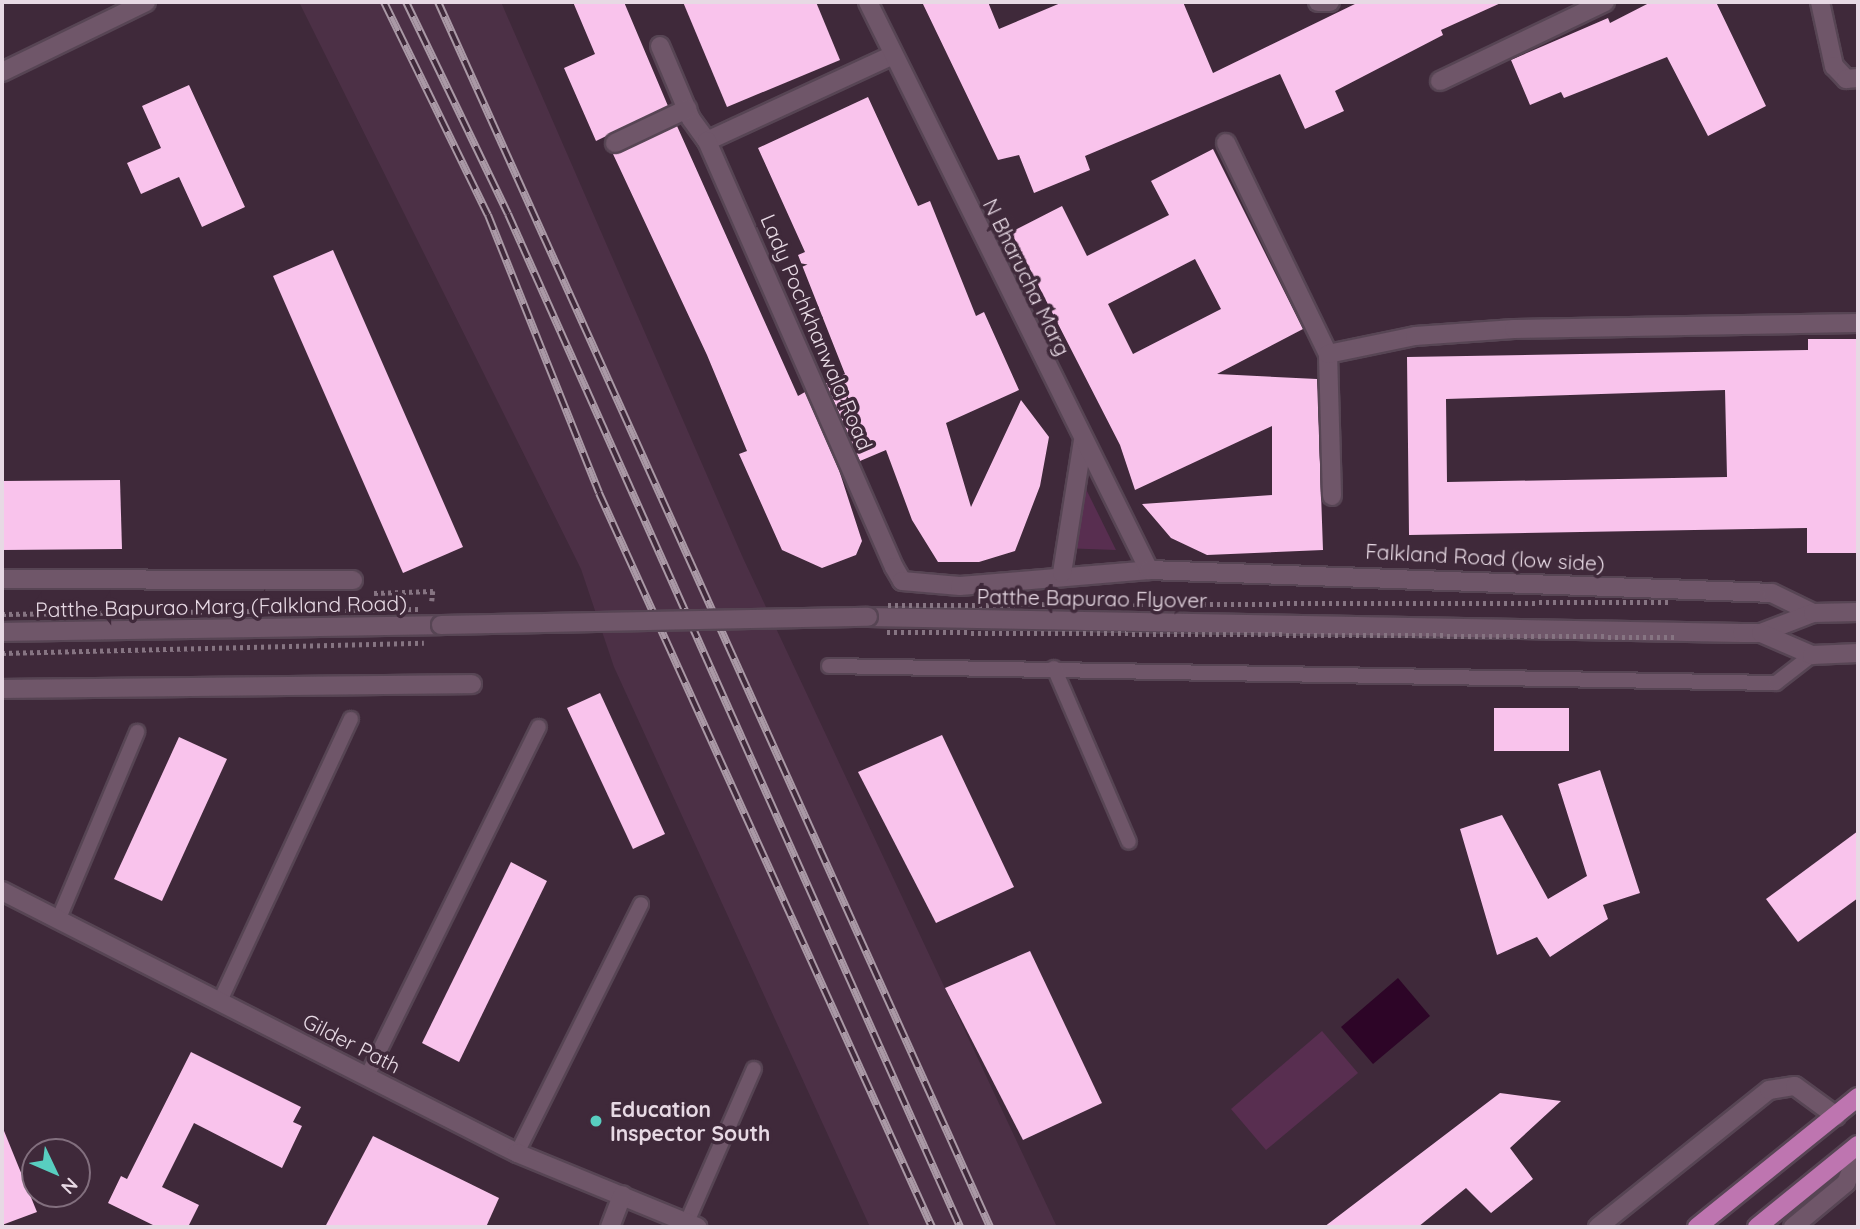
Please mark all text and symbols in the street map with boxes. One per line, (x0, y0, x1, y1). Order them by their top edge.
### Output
street label: N Bharucha Marg (978, 194, 1076, 360)
street label: Lady Pochkhanwala Road (756, 210, 878, 454)
street label: Falkland Road (low side) (1365, 538, 1605, 576)
street label: Patthe Bapurao Flyover (976, 583, 1208, 613)
street label: Patthe Bapurao Marg (Falkland Road) (35, 590, 407, 622)
street label: Gilder Path (299, 1008, 405, 1078)
place label: Education Inspector South (610, 1096, 770, 1146)
marker: Education Inspector South (588, 1113, 604, 1129)
north arrow (21, 1138, 91, 1208)
text: N (56, 1173, 83, 1200)

